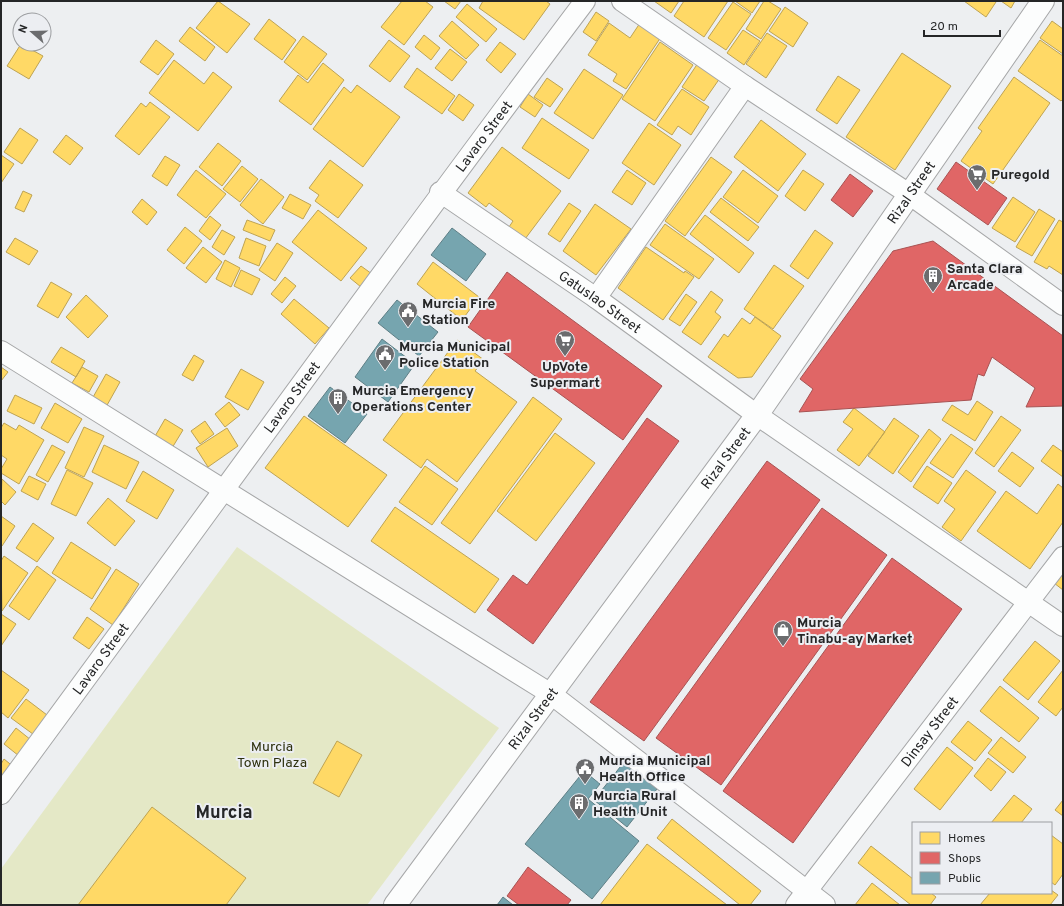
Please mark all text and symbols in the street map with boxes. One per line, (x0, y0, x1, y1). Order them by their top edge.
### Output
north arrow (12, 12, 52, 52)
scale bar (924, 12, 1000, 38)
text: 20 m (930, 19, 958, 35)
text: N (16, 23, 31, 35)
street label: Lavaro Street (453, 98, 517, 176)
street label: Rizal Street (884, 158, 940, 228)
supermarket icon: Puregold (966, 163, 988, 191)
place label: Puregold (991, 167, 1050, 184)
place label: Santa Clara Arcade (947, 261, 1023, 294)
building icon: Santa Clara Arcade (922, 265, 944, 293)
street label: Gatuslao Street (555, 268, 644, 338)
place label: Murcia Fire Station (422, 296, 495, 329)
public building icon: Murcia Fire Station (397, 300, 419, 328)
supermarket icon: UpVote Supermart (554, 329, 576, 357)
place label: Murcia Municipal Police Station (399, 339, 510, 372)
public building icon: Murcia Municipal Police Station (374, 343, 396, 371)
street label: Lavaro Street (261, 359, 325, 437)
place label: UpVote Supermart (530, 359, 600, 392)
place label: Murcia Emergency Operations Center (352, 383, 474, 416)
building icon: Murcia Emergency Operations Center (327, 387, 349, 415)
street label: Rizal Street (698, 424, 755, 493)
place label: Murcia Tinabu-ay Market (797, 615, 913, 648)
shop icon: Murcia Tinabu-ay Market (772, 619, 794, 647)
street label: Lavaro Street (70, 620, 134, 699)
street label: Rizal Street (506, 685, 563, 754)
street label: Dinsay Street (898, 694, 963, 771)
park label: Murcia Town Plaza (237, 739, 307, 772)
place label: Murcia Municipal Health Office (599, 753, 710, 786)
public building icon: Murcia Municipal Health Office (574, 757, 596, 785)
place label: Murcia Rural Health Unit (593, 788, 676, 821)
building icon: Murcia Rural Health Unit (568, 792, 590, 820)
district label: Murcia (195, 802, 253, 825)
legend (912, 822, 1052, 894)
text: Homes (948, 831, 985, 847)
text: Shops (948, 851, 981, 867)
text: Public (948, 871, 981, 887)

